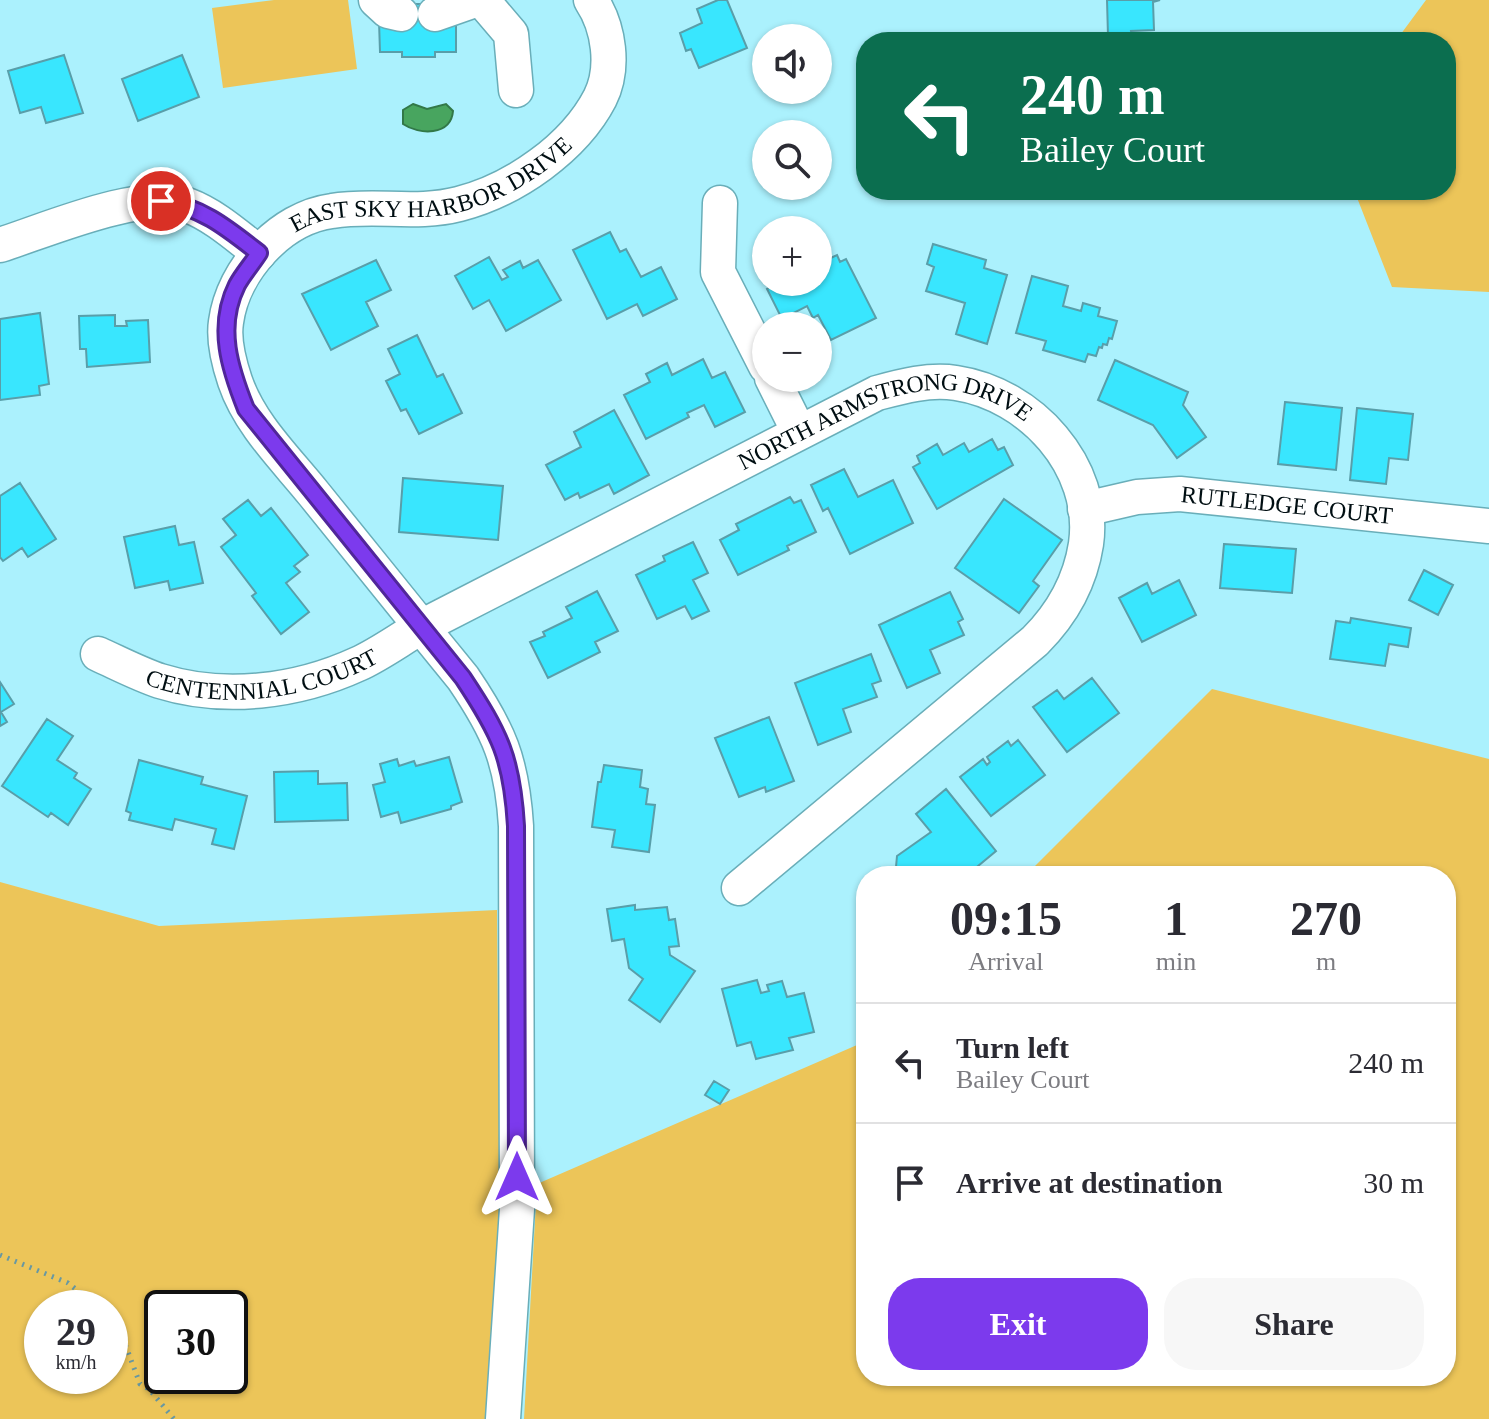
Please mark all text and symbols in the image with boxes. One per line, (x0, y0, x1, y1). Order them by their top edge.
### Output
map controls (752, 24, 832, 392)
button: sound (752, 24, 832, 104)
icon: left (888, 64, 992, 168)
text: 240 m (1020, 64, 1165, 126)
button: search (752, 120, 832, 200)
text: Bailey Court (1020, 130, 1205, 170)
street label: EAST SKY HARBOR DRIVE (285, 131, 577, 237)
pin (127, 167, 195, 235)
icon: arrive (139, 179, 183, 223)
button: + (752, 216, 832, 296)
button: − (752, 312, 832, 392)
street label: NORTH ARMSTRONG DRIVE (734, 369, 1037, 475)
street label: RUTLEDGE COURT (1180, 481, 1394, 529)
street label: CENTENNIAL COURT (142, 643, 382, 705)
text: 09:15 (950, 892, 1062, 945)
text: 1 (1164, 892, 1188, 945)
text: 270 (1290, 892, 1362, 945)
text: Arrival (968, 947, 1043, 976)
text: min (1156, 947, 1196, 976)
text: m (1316, 947, 1336, 976)
text: Turn left (956, 1031, 1069, 1064)
icon: left (888, 1041, 932, 1085)
text: 240 m (1348, 1046, 1424, 1079)
text: Bailey Court (956, 1065, 1090, 1094)
position arrow (475, 1135, 559, 1219)
icon: arrive (888, 1161, 932, 1205)
text: Arrive at destination (956, 1166, 1223, 1199)
text: 30 m (1363, 1166, 1424, 1199)
button: Exit (888, 1278, 1148, 1370)
button: Share (1164, 1278, 1424, 1370)
speed limit sign: 30 (144, 1290, 248, 1394)
text: 29 (56, 1309, 96, 1354)
text: km/h (55, 1351, 97, 1373)

